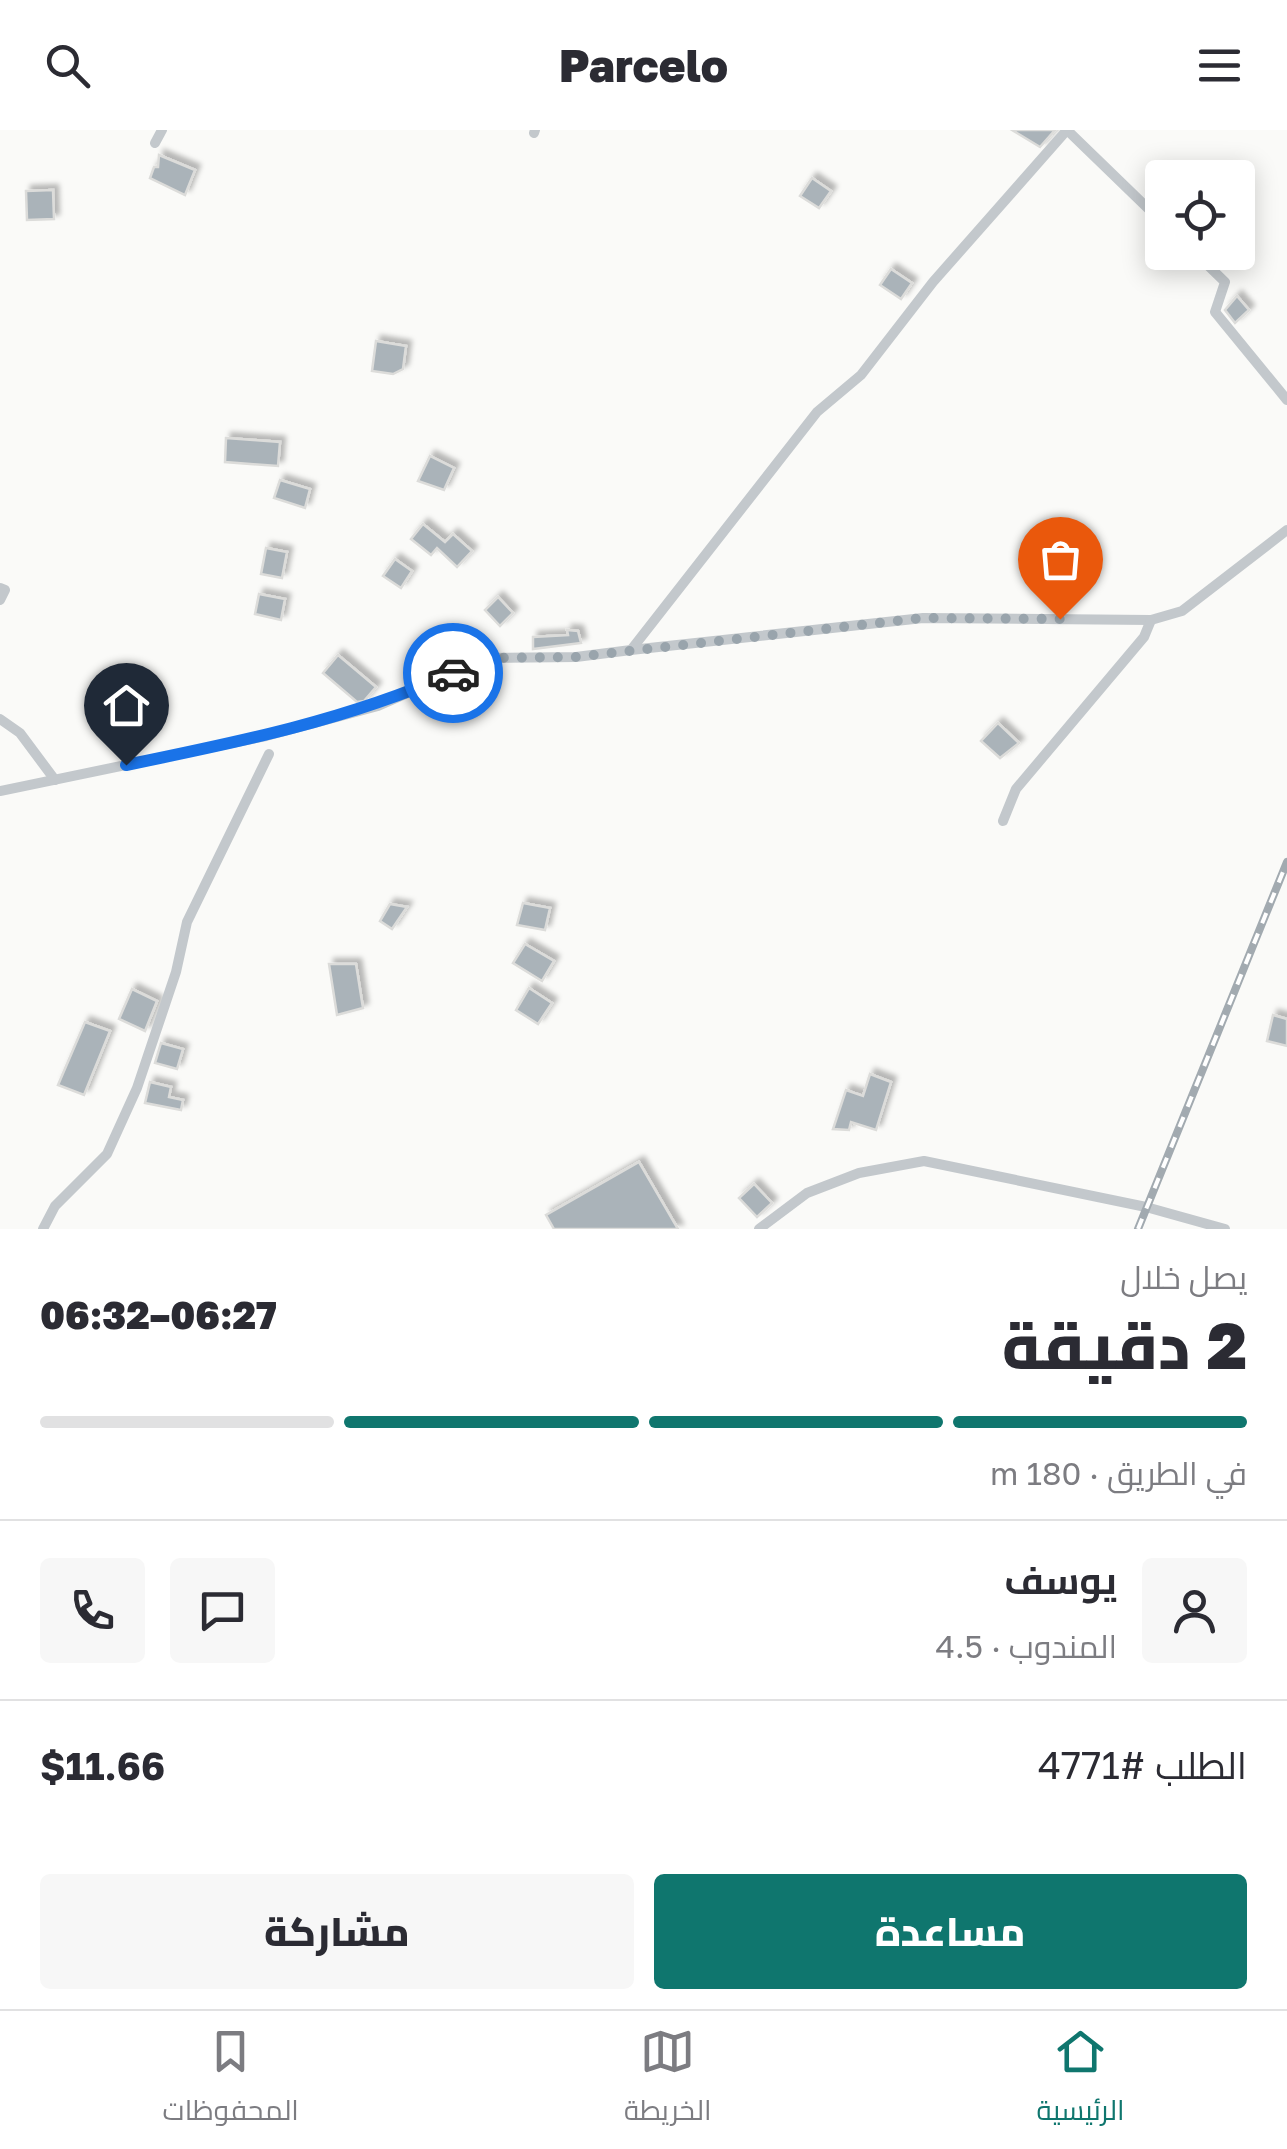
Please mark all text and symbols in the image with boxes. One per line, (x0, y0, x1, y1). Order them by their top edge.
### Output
icon: search (40, 38, 95, 93)
text: Parcelo (559, 38, 728, 92)
icon: menu (1192, 38, 1247, 93)
map controls (1145, 160, 1255, 270)
button: locate (1145, 160, 1255, 270)
pin (1018, 517, 1103, 620)
icon: bag (1033, 532, 1088, 587)
courier (403, 623, 503, 723)
icon: car (426, 646, 481, 701)
pin (84, 663, 169, 766)
icon: home (99, 678, 154, 733)
text: يصل خلال (1120, 1258, 1247, 1296)
text: 06:27–06:32 (40, 1292, 277, 1337)
text: 2 دقيقة (1002, 1305, 1247, 1383)
text: في الطريق · 180 m (990, 1454, 1247, 1492)
text: يوسف (1004, 1557, 1117, 1602)
button: phone (40, 1558, 145, 1663)
button: chat (170, 1558, 275, 1663)
button: person (1142, 1558, 1247, 1663)
text: المندوب · 4.5 (935, 1627, 1117, 1665)
text: الطلب #4771 (1038, 1742, 1247, 1787)
text: $11.66 (40, 1743, 165, 1788)
button: مشاركة (40, 1874, 634, 1989)
button: مساعدة (654, 1874, 1247, 1989)
tab: المحفوظات (163, 2024, 299, 2136)
tab: الخريطة (624, 2024, 711, 2136)
tab: الرئيسية (1037, 2024, 1124, 2136)

